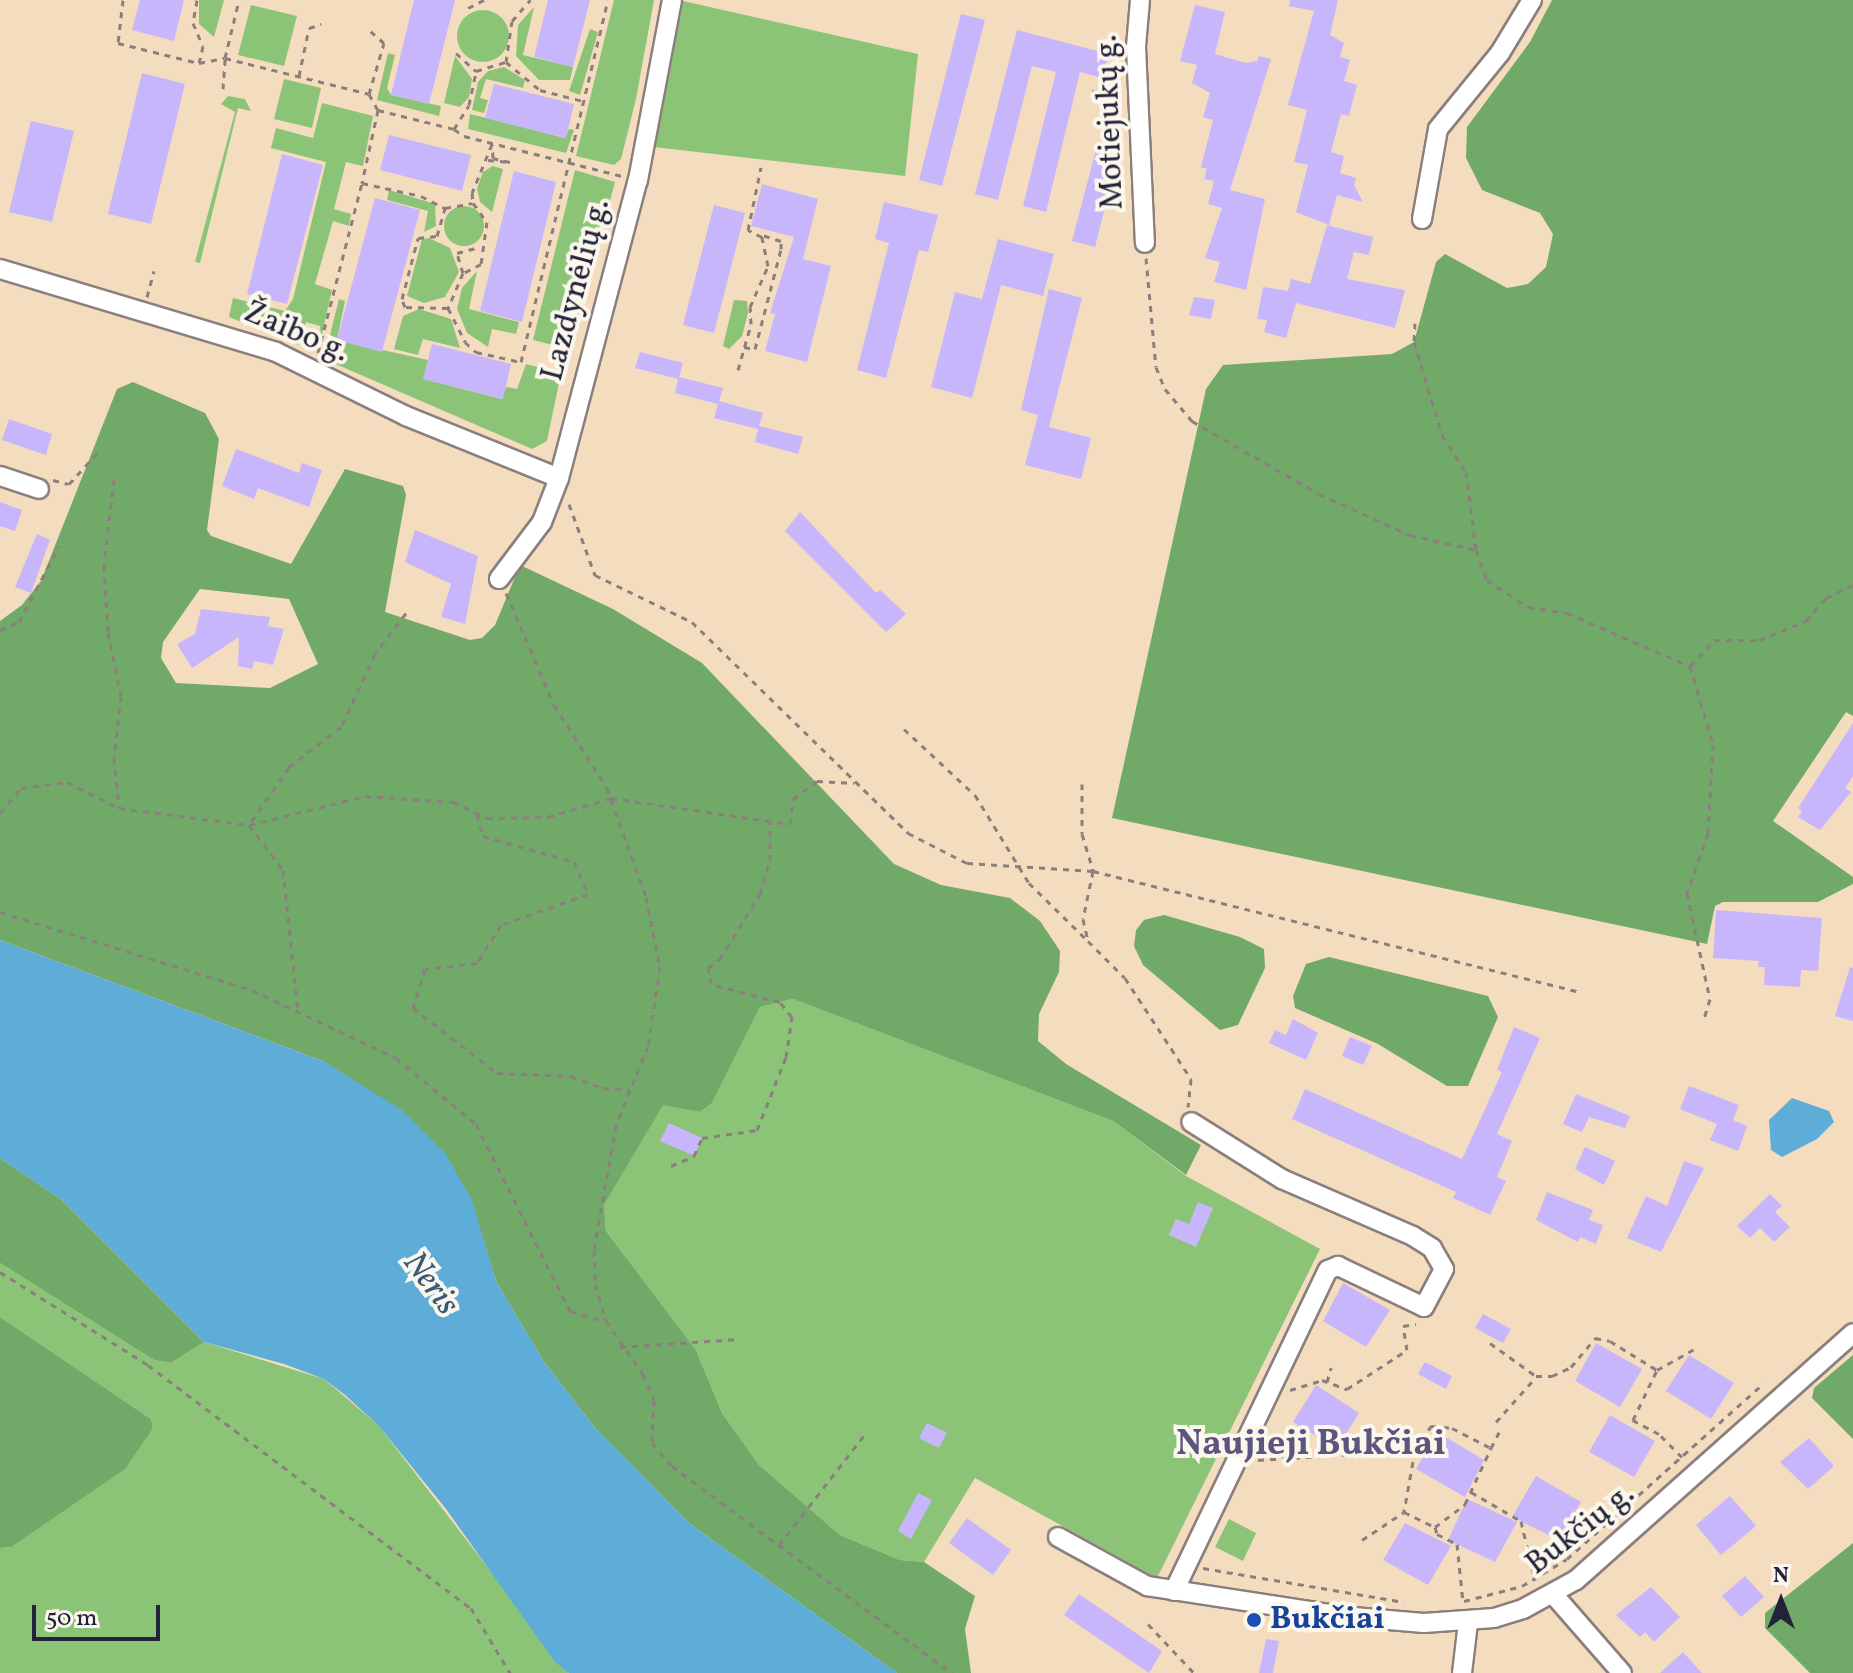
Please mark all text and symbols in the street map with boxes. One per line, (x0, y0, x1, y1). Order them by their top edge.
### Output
street label: Motiejukų g. (1089, 34, 1133, 210)
street label: Lazdynėlių g. (534, 195, 620, 385)
street label: Žaibo g. (238, 294, 354, 372)
water label: Neris (393, 1244, 467, 1324)
district label: Naujieji Bukčiai (1176, 1424, 1446, 1468)
street label: Bukčių g. (1519, 1476, 1643, 1584)
north arrow (1741, 1561, 1821, 1641)
text: N (1773, 1561, 1789, 1592)
scale bar (36, 1589, 164, 1639)
place label: Bukčiai (1270, 1601, 1385, 1639)
text: 50 m (46, 1602, 98, 1636)
marker: Bukčiai (1245, 1611, 1263, 1629)

